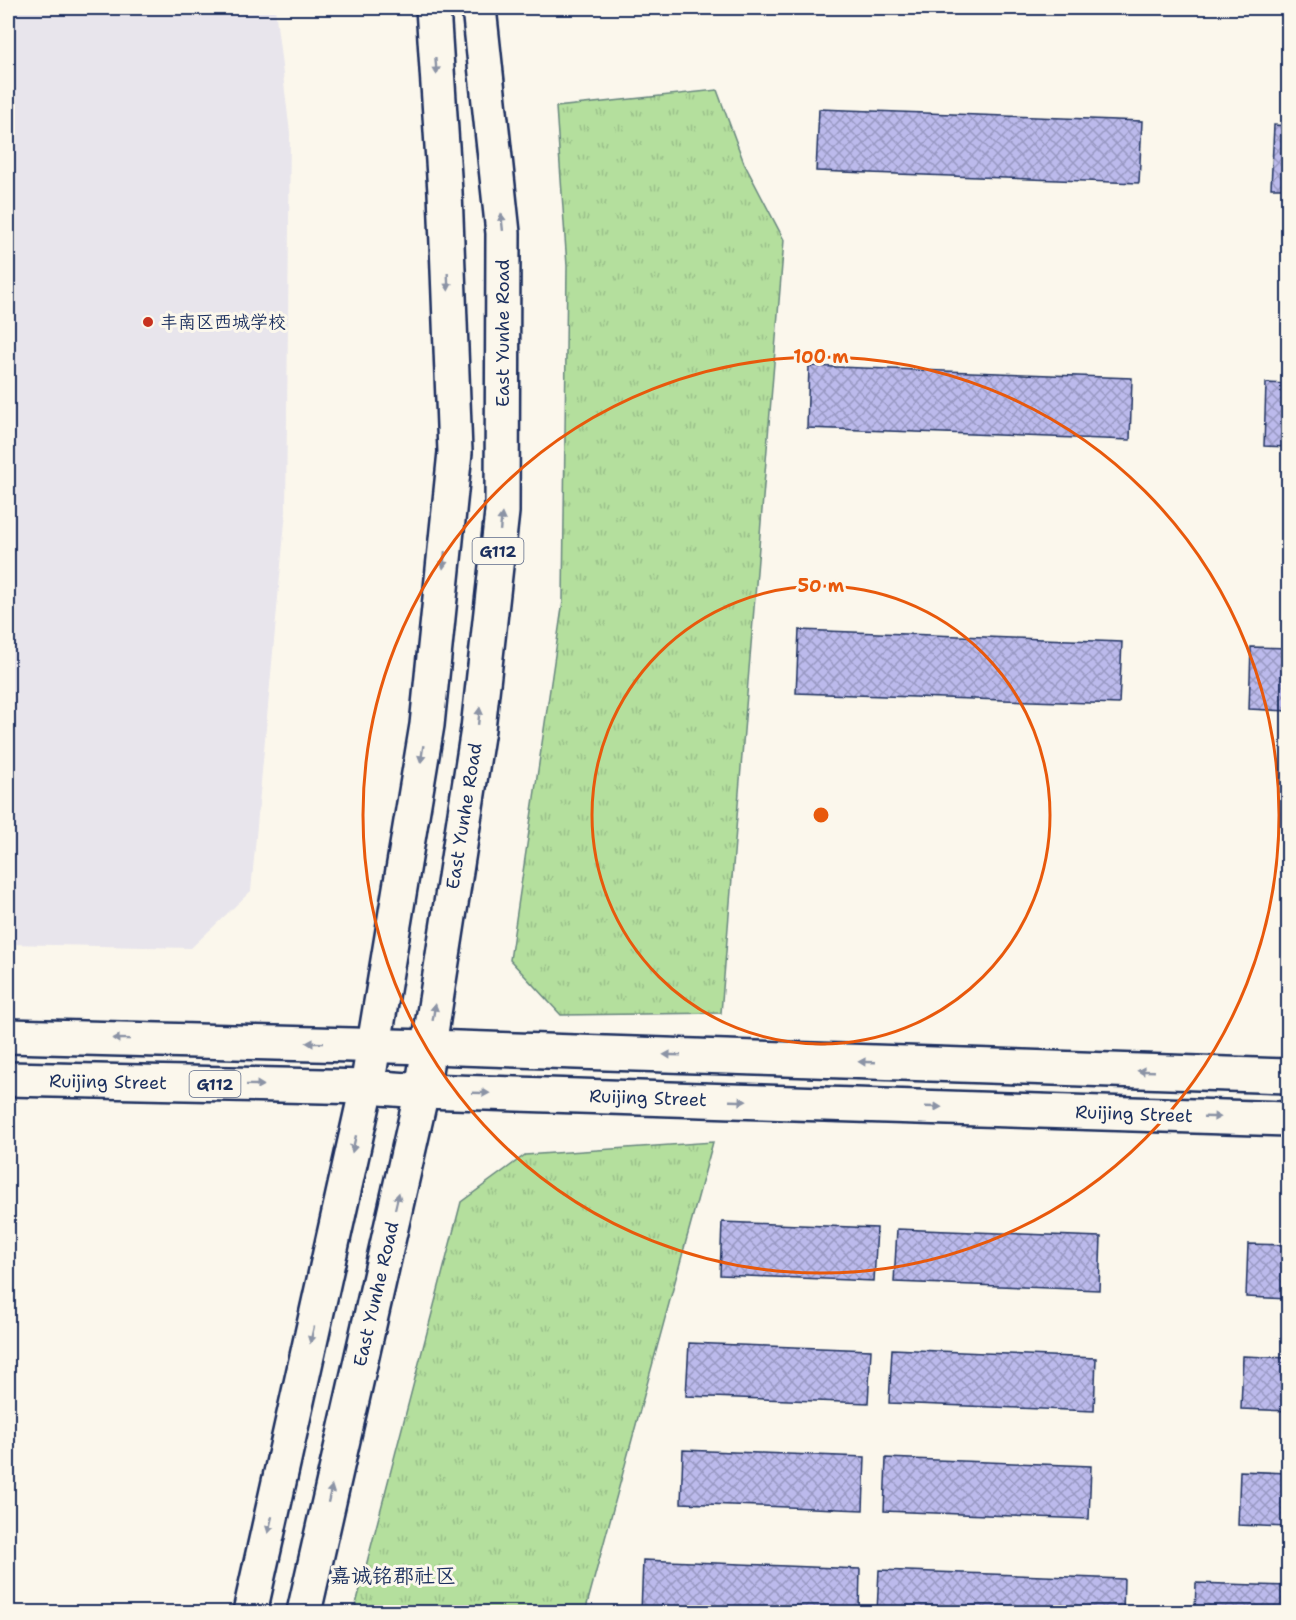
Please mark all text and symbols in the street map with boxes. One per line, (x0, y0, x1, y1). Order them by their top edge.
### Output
one-way arrow (432, 56, 441, 75)
one-way arrow (497, 212, 507, 231)
street label: East Yunhe Road (491, 259, 515, 407)
one-way arrow (444, 272, 453, 291)
place label: 丰南区西城学校 (160, 310, 286, 334)
marker: 丰南区西城学校 (141, 315, 155, 329)
text: 100 m (793, 345, 849, 369)
one-way arrow (496, 512, 506, 531)
road number: G112 (472, 538, 524, 564)
one-way arrow (439, 550, 449, 569)
text: 50 m (798, 574, 845, 598)
one-way arrow (474, 706, 484, 725)
street label: East Yunhe Road (441, 741, 487, 891)
one-way arrow (417, 744, 426, 763)
centre of rings (811, 805, 831, 825)
one-way arrow (430, 1003, 439, 1022)
one-way arrow (111, 1034, 130, 1044)
one-way arrow (306, 1038, 325, 1048)
one-way arrow (663, 1051, 682, 1060)
one-way arrow (858, 1057, 877, 1066)
one-way arrow (1137, 1067, 1156, 1076)
street label: Ruijing Street (49, 1069, 167, 1095)
road number: G112 (190, 1071, 240, 1097)
one-way arrow (245, 1080, 264, 1090)
street label: Ruijing Street (589, 1084, 707, 1112)
one-way arrow (471, 1088, 490, 1097)
one-way arrow (729, 1096, 748, 1106)
street label: Ruijing Street (1075, 1100, 1193, 1128)
one-way arrow (924, 1103, 943, 1112)
one-way arrow (1203, 1112, 1222, 1121)
one-way arrow (349, 1135, 358, 1154)
one-way arrow (393, 1192, 402, 1211)
street label: East Yunhe Road (348, 1219, 404, 1369)
one-way arrow (307, 1326, 316, 1345)
one-way arrow (326, 1485, 336, 1503)
one-way arrow (264, 1516, 274, 1534)
district label: 嘉诚铭郡社区 (330, 1562, 456, 1590)

